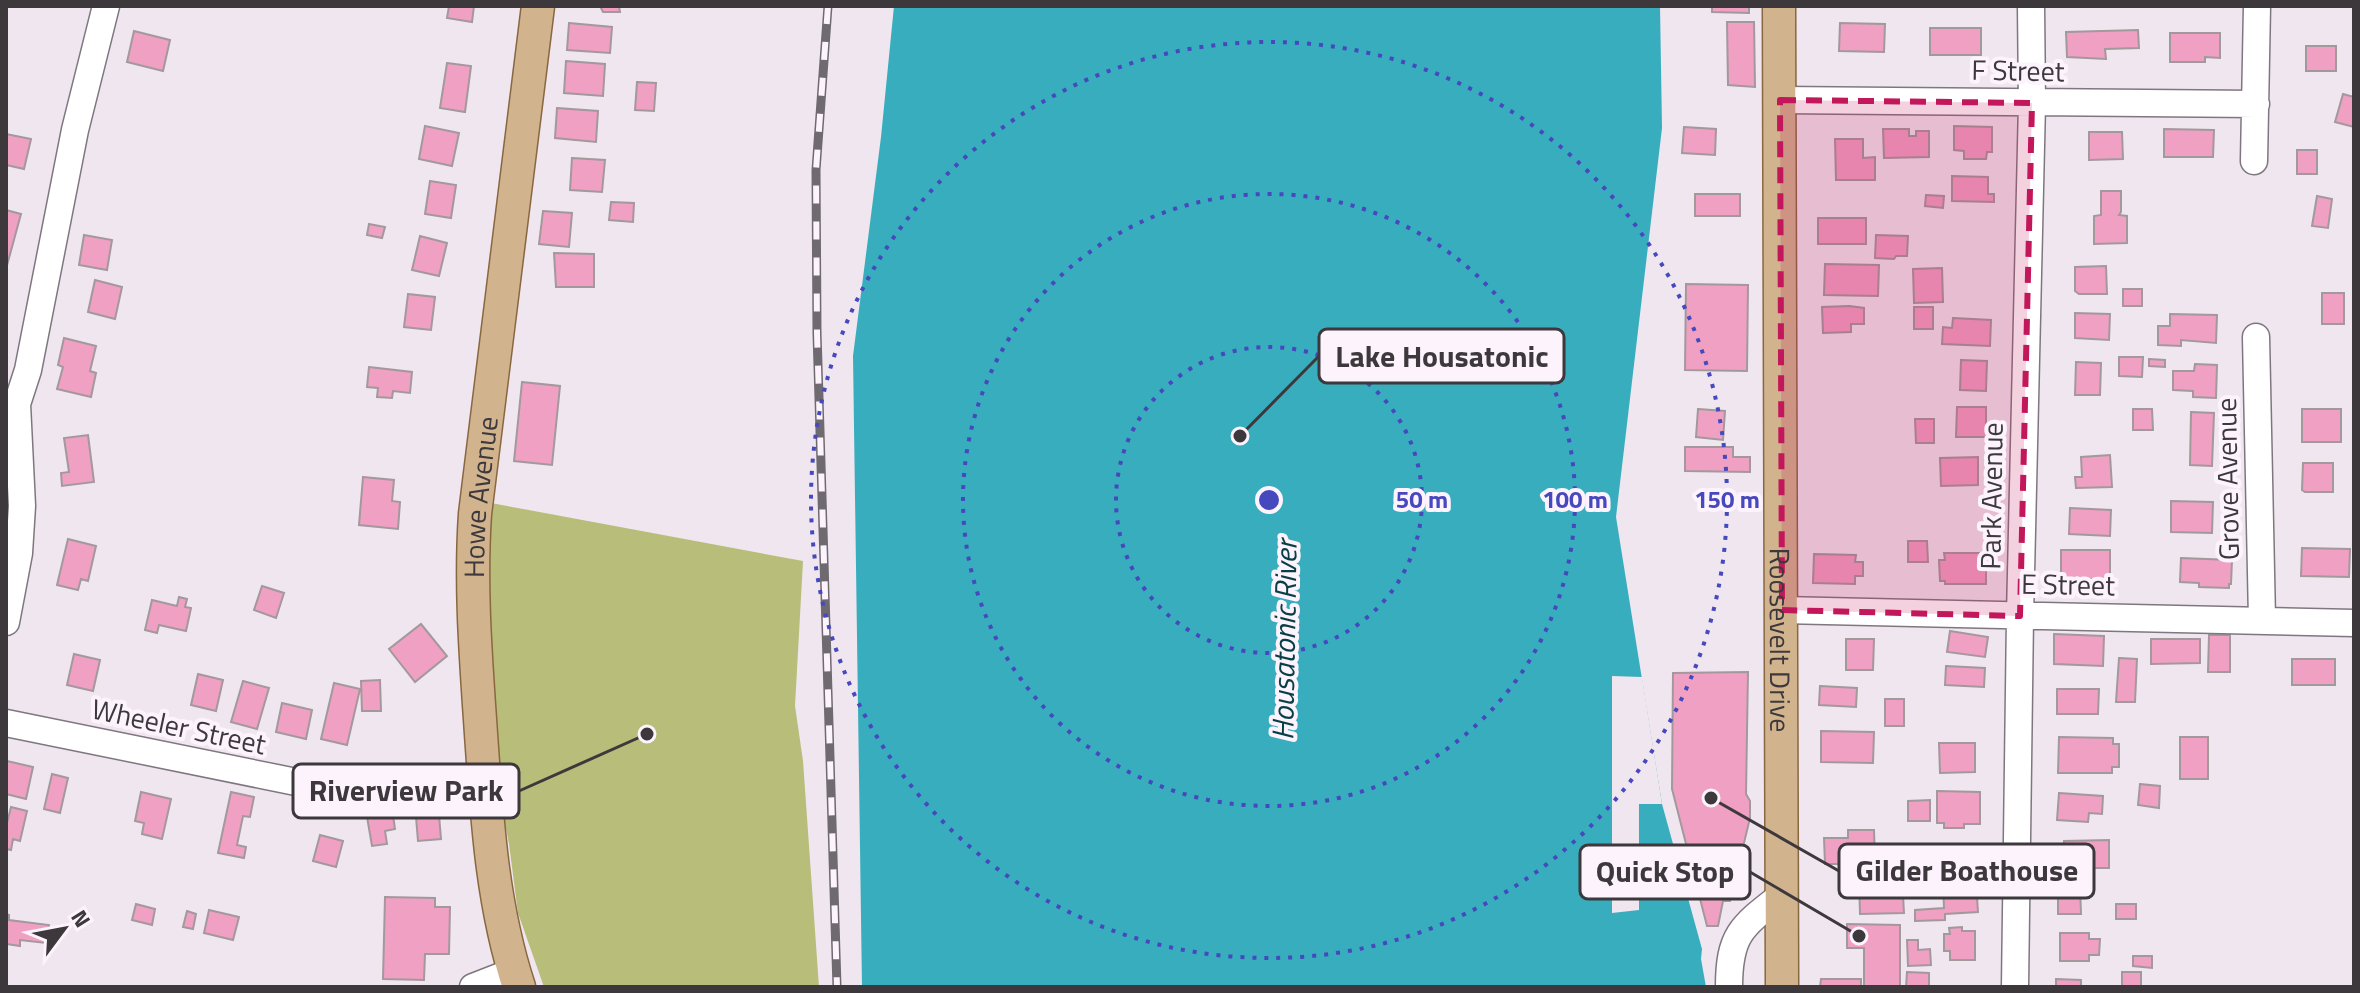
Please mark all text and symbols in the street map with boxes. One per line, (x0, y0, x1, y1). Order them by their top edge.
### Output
street label: F Street (1971, 48, 2065, 92)
callout: Lake Housatonic (1319, 329, 1564, 383)
text: Lake Housatonic (1335, 333, 1549, 379)
street label: Grove Avenue (2204, 397, 2250, 561)
street label: Howe Avenue (452, 414, 508, 578)
street label: Park Avenue (1968, 422, 2014, 570)
text: 50 m (1396, 481, 1448, 517)
text: 100 m (1542, 481, 1608, 517)
text: 150 m (1694, 481, 1760, 517)
centre of rings (1255, 486, 1283, 514)
water label: Housatonic River (1259, 536, 1309, 740)
street label: Roosevelt Drive (1759, 548, 1803, 732)
street label: E Street (2021, 562, 2115, 606)
street label: Wheeler Street (88, 687, 270, 765)
callout: Riverview Park (293, 764, 519, 818)
text: Riverview Park (309, 767, 504, 813)
callout: Gilder Boathouse (1839, 844, 2094, 898)
callout: Quick Stop (1580, 845, 1750, 899)
text: Gilder Boathouse (1856, 847, 2078, 893)
text: Quick Stop (1596, 848, 1734, 894)
north arrow (24, 889, 104, 969)
text: N (63, 903, 99, 934)

